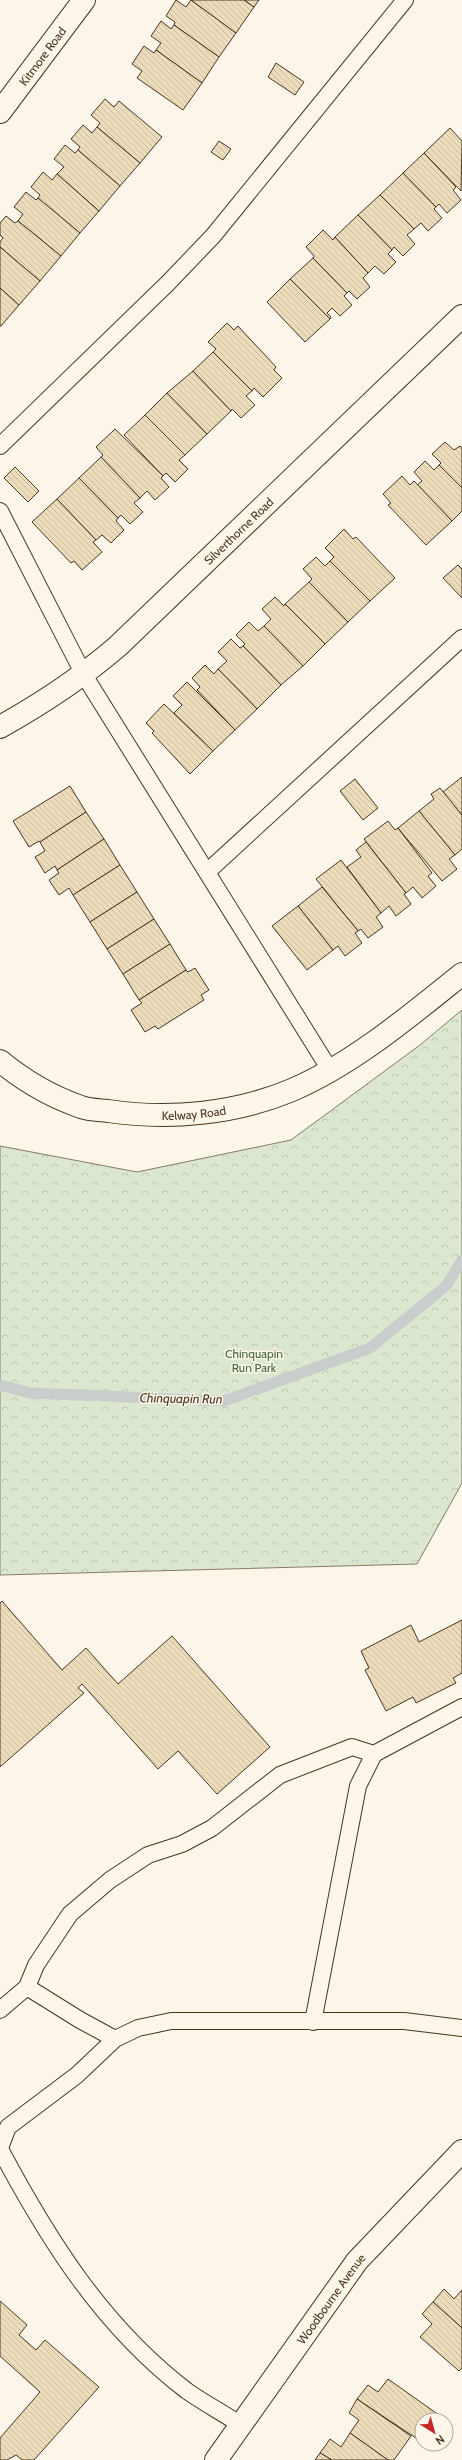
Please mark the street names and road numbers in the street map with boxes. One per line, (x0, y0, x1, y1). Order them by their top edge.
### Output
street label: Kitmore Road (15, 24, 69, 88)
street label: Silverthorne Road (200, 494, 276, 567)
street label: Kelway Road (162, 1102, 227, 1122)
street label: Woodbourne Avenue (293, 2250, 368, 2347)

